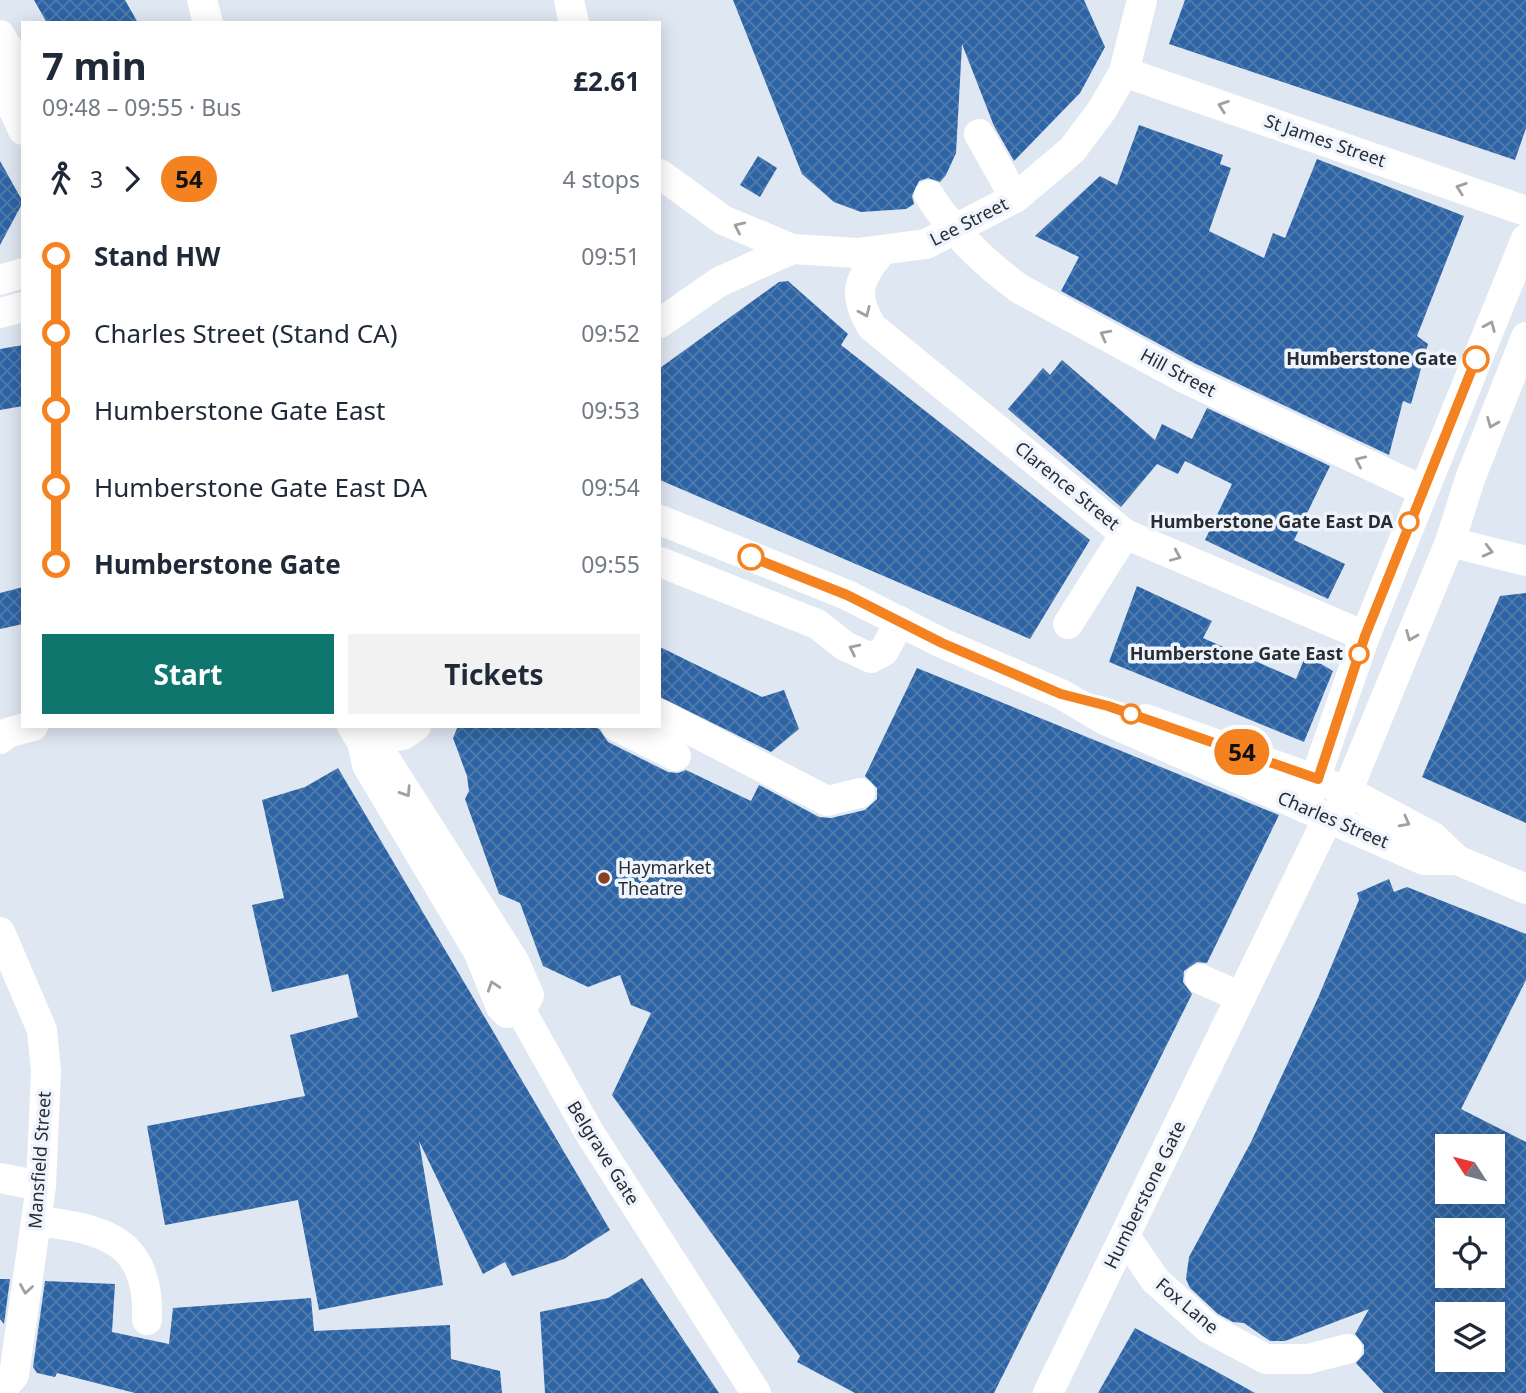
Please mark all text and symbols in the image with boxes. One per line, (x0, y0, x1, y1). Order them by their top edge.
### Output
text: 7 min (42, 39, 147, 91)
text: £2.61 (573, 63, 640, 99)
text: 09:48 – 09:55 · Bus (42, 91, 241, 123)
one-way arrow (1218, 100, 1230, 114)
street label: St James Street (1262, 108, 1390, 172)
icon: walk (42, 160, 80, 198)
icon: forward (113, 160, 151, 198)
text: 54 (175, 162, 203, 195)
text: 3 (90, 163, 103, 195)
text: 4 stops (562, 163, 640, 195)
one-way arrow (1456, 182, 1468, 196)
street label: Lee Street (925, 191, 1012, 251)
one-way arrow (734, 221, 746, 235)
text: Stand HW (94, 238, 220, 274)
text: 09:51 (581, 240, 640, 272)
one-way arrow (857, 305, 871, 317)
text: Charles Street (Stand CA) (94, 315, 397, 351)
text: 09:52 (581, 317, 640, 349)
one-way arrow (1482, 321, 1496, 333)
one-way arrow (1100, 330, 1112, 343)
street label: Hill Street (1137, 342, 1221, 402)
place label: Humberstone Gate (1286, 346, 1457, 370)
marker: Humberstone Gate (1463, 346, 1489, 372)
text: Humberstone Gate East (94, 392, 385, 428)
text: 09:53 (581, 394, 640, 426)
one-way arrow (1486, 417, 1500, 429)
street label: Clarence Street (1010, 436, 1125, 535)
one-way arrow (1355, 455, 1367, 469)
text: Humberstone Gate East DA (94, 469, 427, 505)
text: 09:54 (581, 471, 640, 503)
place label: Humberstone Gate East DA (1150, 509, 1394, 533)
marker: Humberstone Gate East DA (1399, 512, 1419, 532)
one-way arrow (1482, 543, 1494, 557)
unlabelled marker (738, 544, 764, 570)
text: Humberstone Gate (94, 546, 341, 582)
text: 09:55 (581, 548, 640, 580)
one-way arrow (1169, 548, 1181, 562)
one-way arrow (1405, 629, 1419, 641)
button: Start (42, 634, 334, 714)
button: Tickets (348, 634, 640, 714)
place label: Humberstone Gate East (1130, 641, 1343, 665)
one-way arrow (849, 644, 861, 658)
marker: Humberstone Gate East (1349, 644, 1369, 664)
unlabelled marker (1121, 704, 1141, 724)
line badge: 54 (1210, 729, 1274, 775)
text: 54 (1228, 735, 1256, 768)
one-way arrow (397, 784, 410, 797)
street label: Charles Street (1274, 785, 1393, 853)
one-way arrow (1398, 814, 1410, 827)
place label: Haymarket Theatre (618, 855, 712, 900)
marker: Haymarket Theatre (596, 870, 612, 886)
one-way arrow (487, 981, 501, 993)
street label: Mansfield Street (22, 1090, 56, 1230)
street label: Belgrave Gate (562, 1096, 645, 1209)
street label: Humberstone Gate (1098, 1117, 1190, 1273)
north arrow (1435, 1134, 1505, 1204)
map controls (1435, 1134, 1505, 1372)
button: locate (1435, 1218, 1505, 1288)
street label: Fox Lane (1151, 1272, 1224, 1338)
one-way arrow (19, 1283, 34, 1294)
button: layers (1435, 1302, 1505, 1372)

